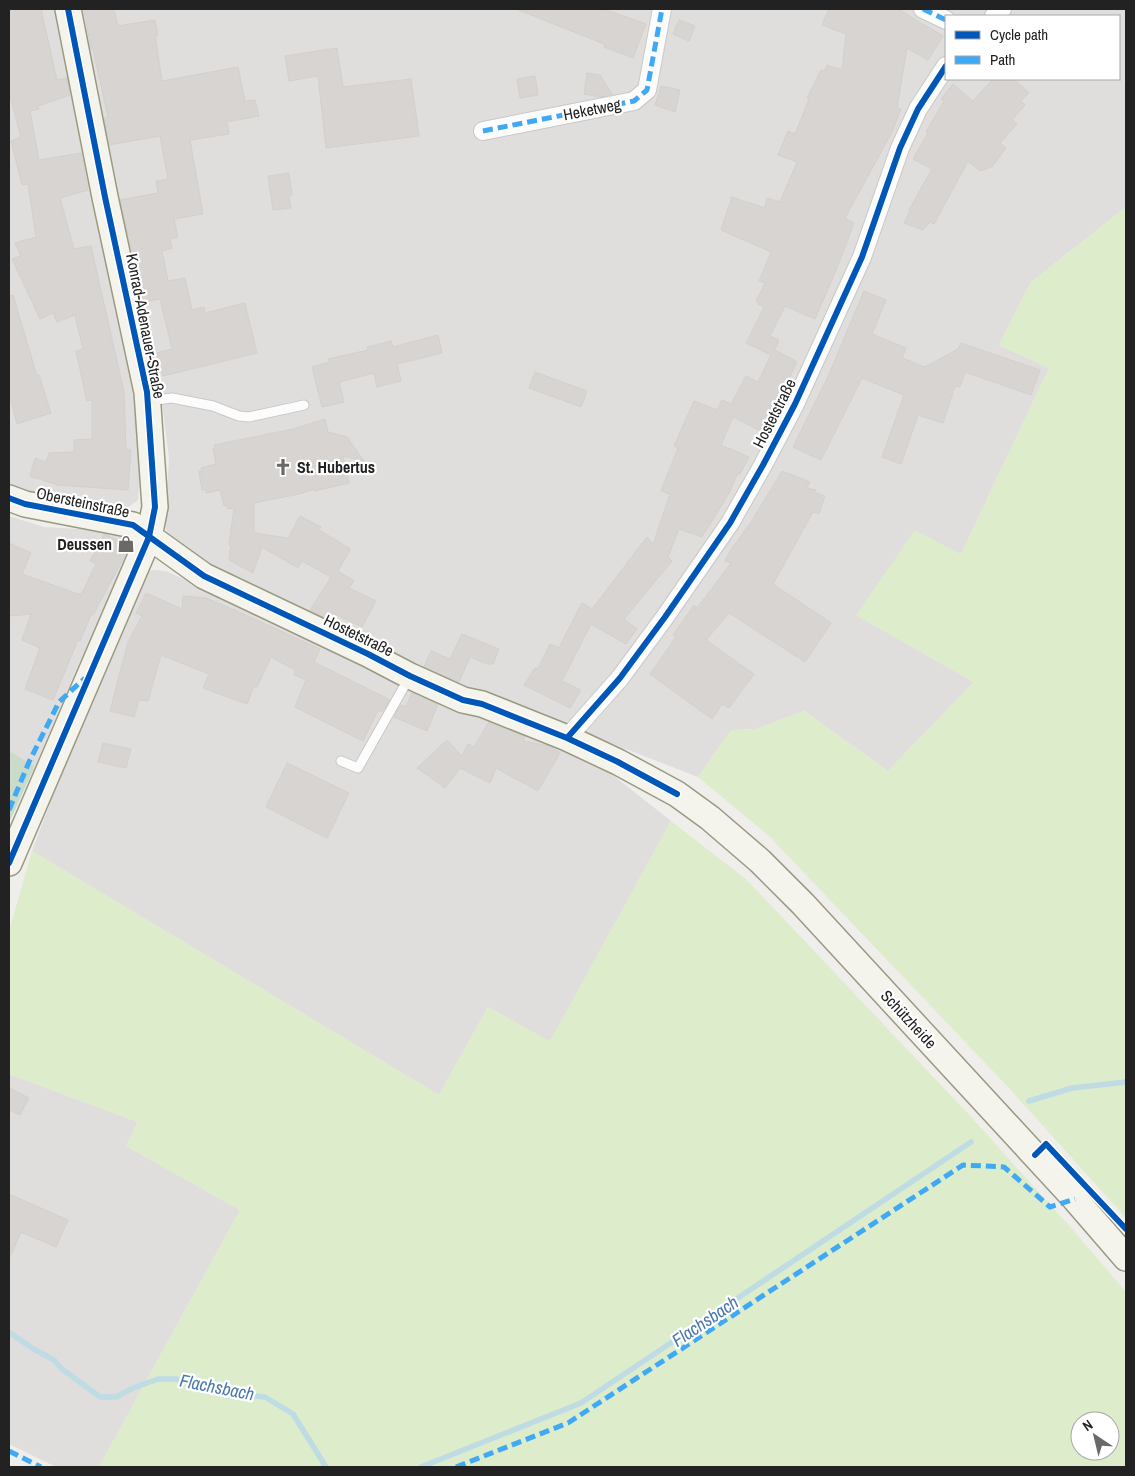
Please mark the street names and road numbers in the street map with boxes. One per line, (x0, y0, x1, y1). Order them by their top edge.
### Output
street label: Heketweg (561, 93, 623, 125)
street label: Konrad-Adenauer-Straße (121, 252, 171, 400)
street label: Hostetstraße (747, 375, 801, 451)
street label: Obersteinstraße (34, 481, 132, 523)
street label: Hostetstraße (320, 609, 398, 661)
street label: Schützheide (876, 985, 942, 1053)

